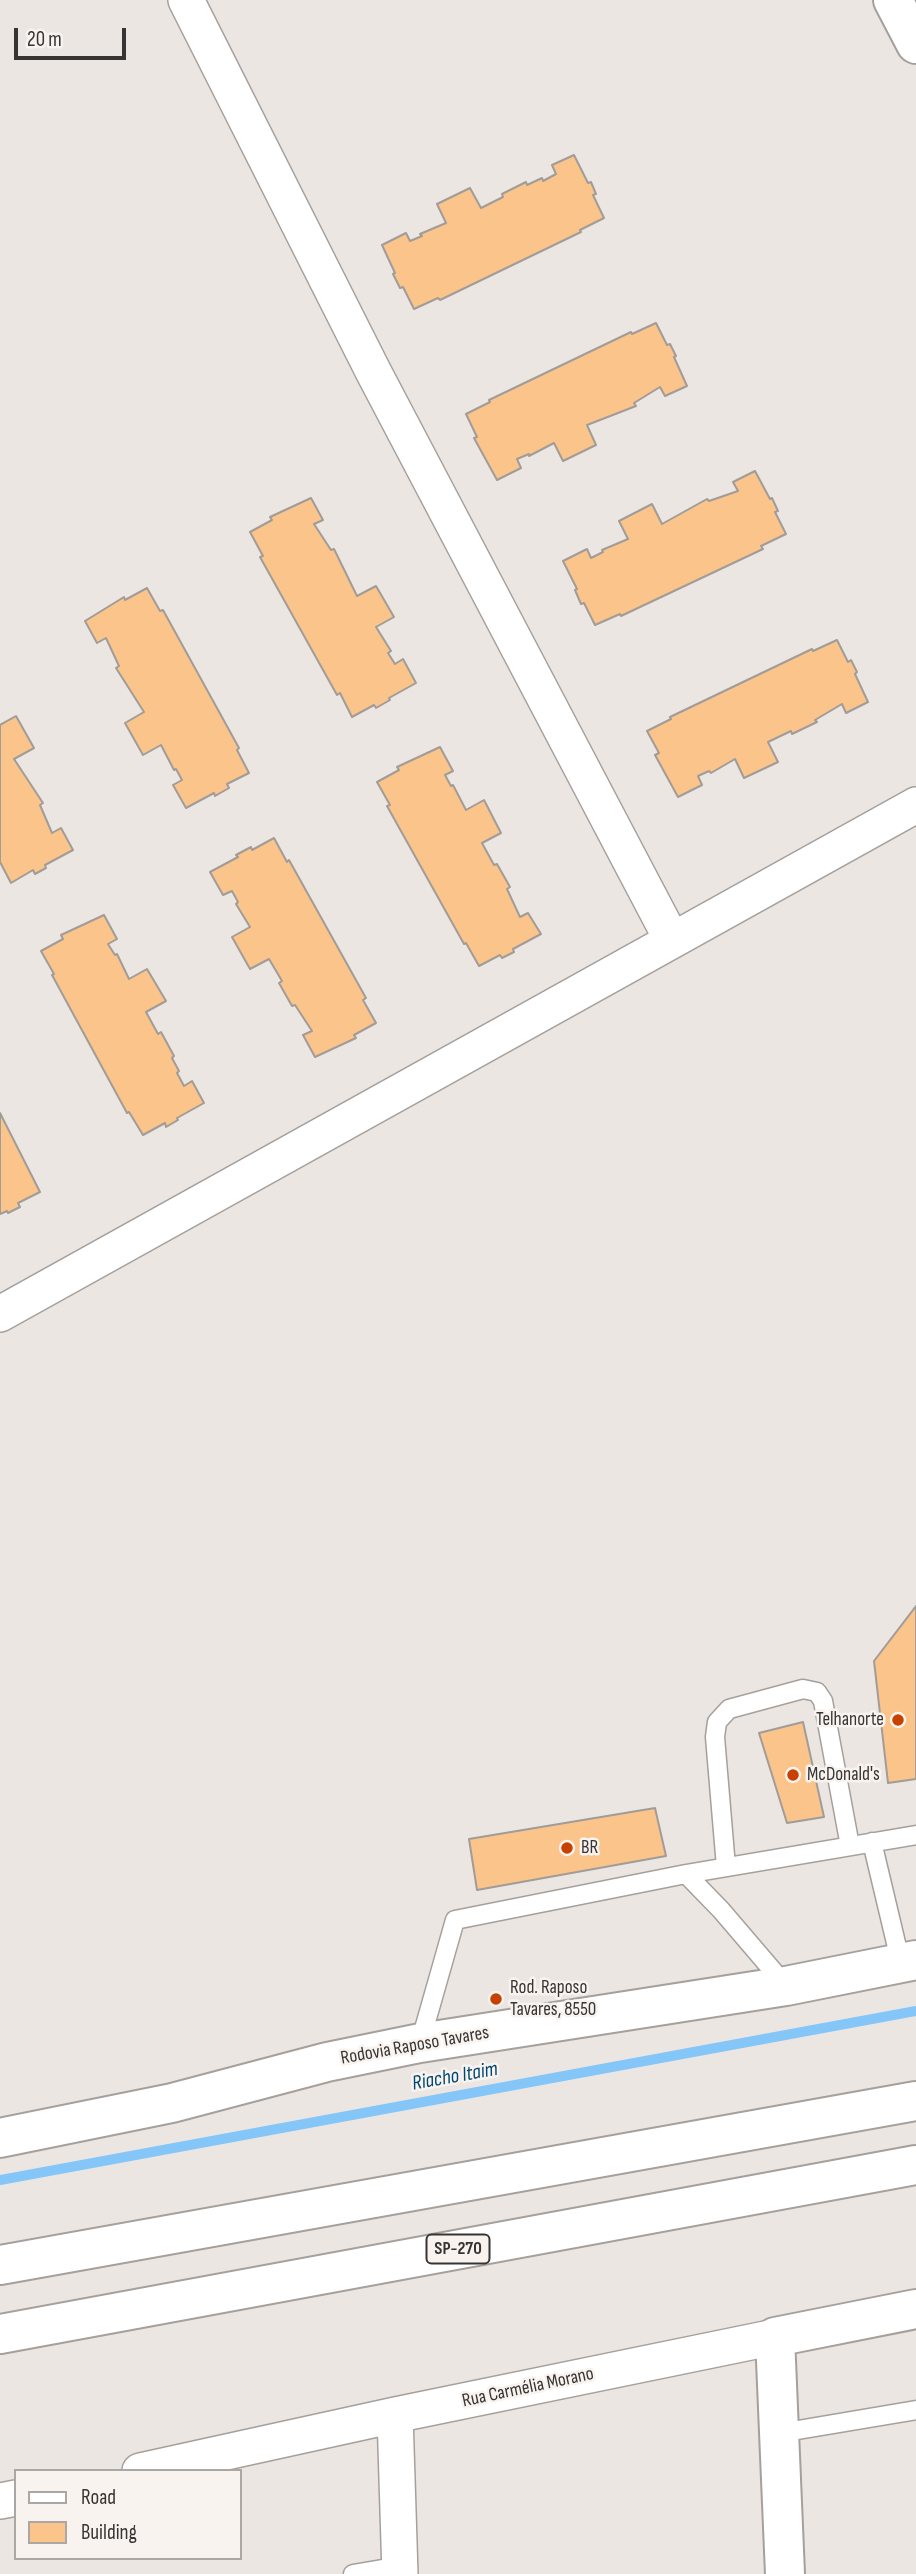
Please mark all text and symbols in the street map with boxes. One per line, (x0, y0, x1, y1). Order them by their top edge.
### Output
scale bar (18, 14, 130, 58)
text: 20 m (27, 27, 62, 52)
place label: Telhanorte (816, 1709, 884, 1731)
marker: Telhanorte (890, 1712, 906, 1728)
place label: McDonald's (807, 1764, 880, 1786)
marker: McDonald's (785, 1767, 801, 1783)
place label: BR (581, 1837, 598, 1859)
marker: BR (559, 1840, 575, 1856)
place label: Rod. Raposo Tavares, 8550 (510, 1977, 596, 2021)
marker: Rod. Raposo Tavares, 8550 (488, 1991, 504, 2007)
street label: Rodovia Raposo Tavares (339, 2022, 491, 2070)
water label: Riacho Itaim (410, 2057, 500, 2097)
road number: SP-270 (426, 2234, 490, 2264)
street label: Rua Carmélia Morano (460, 2363, 596, 2413)
legend (14, 2469, 242, 2560)
text: Road (81, 2485, 116, 2510)
text: Building (81, 2520, 137, 2545)

